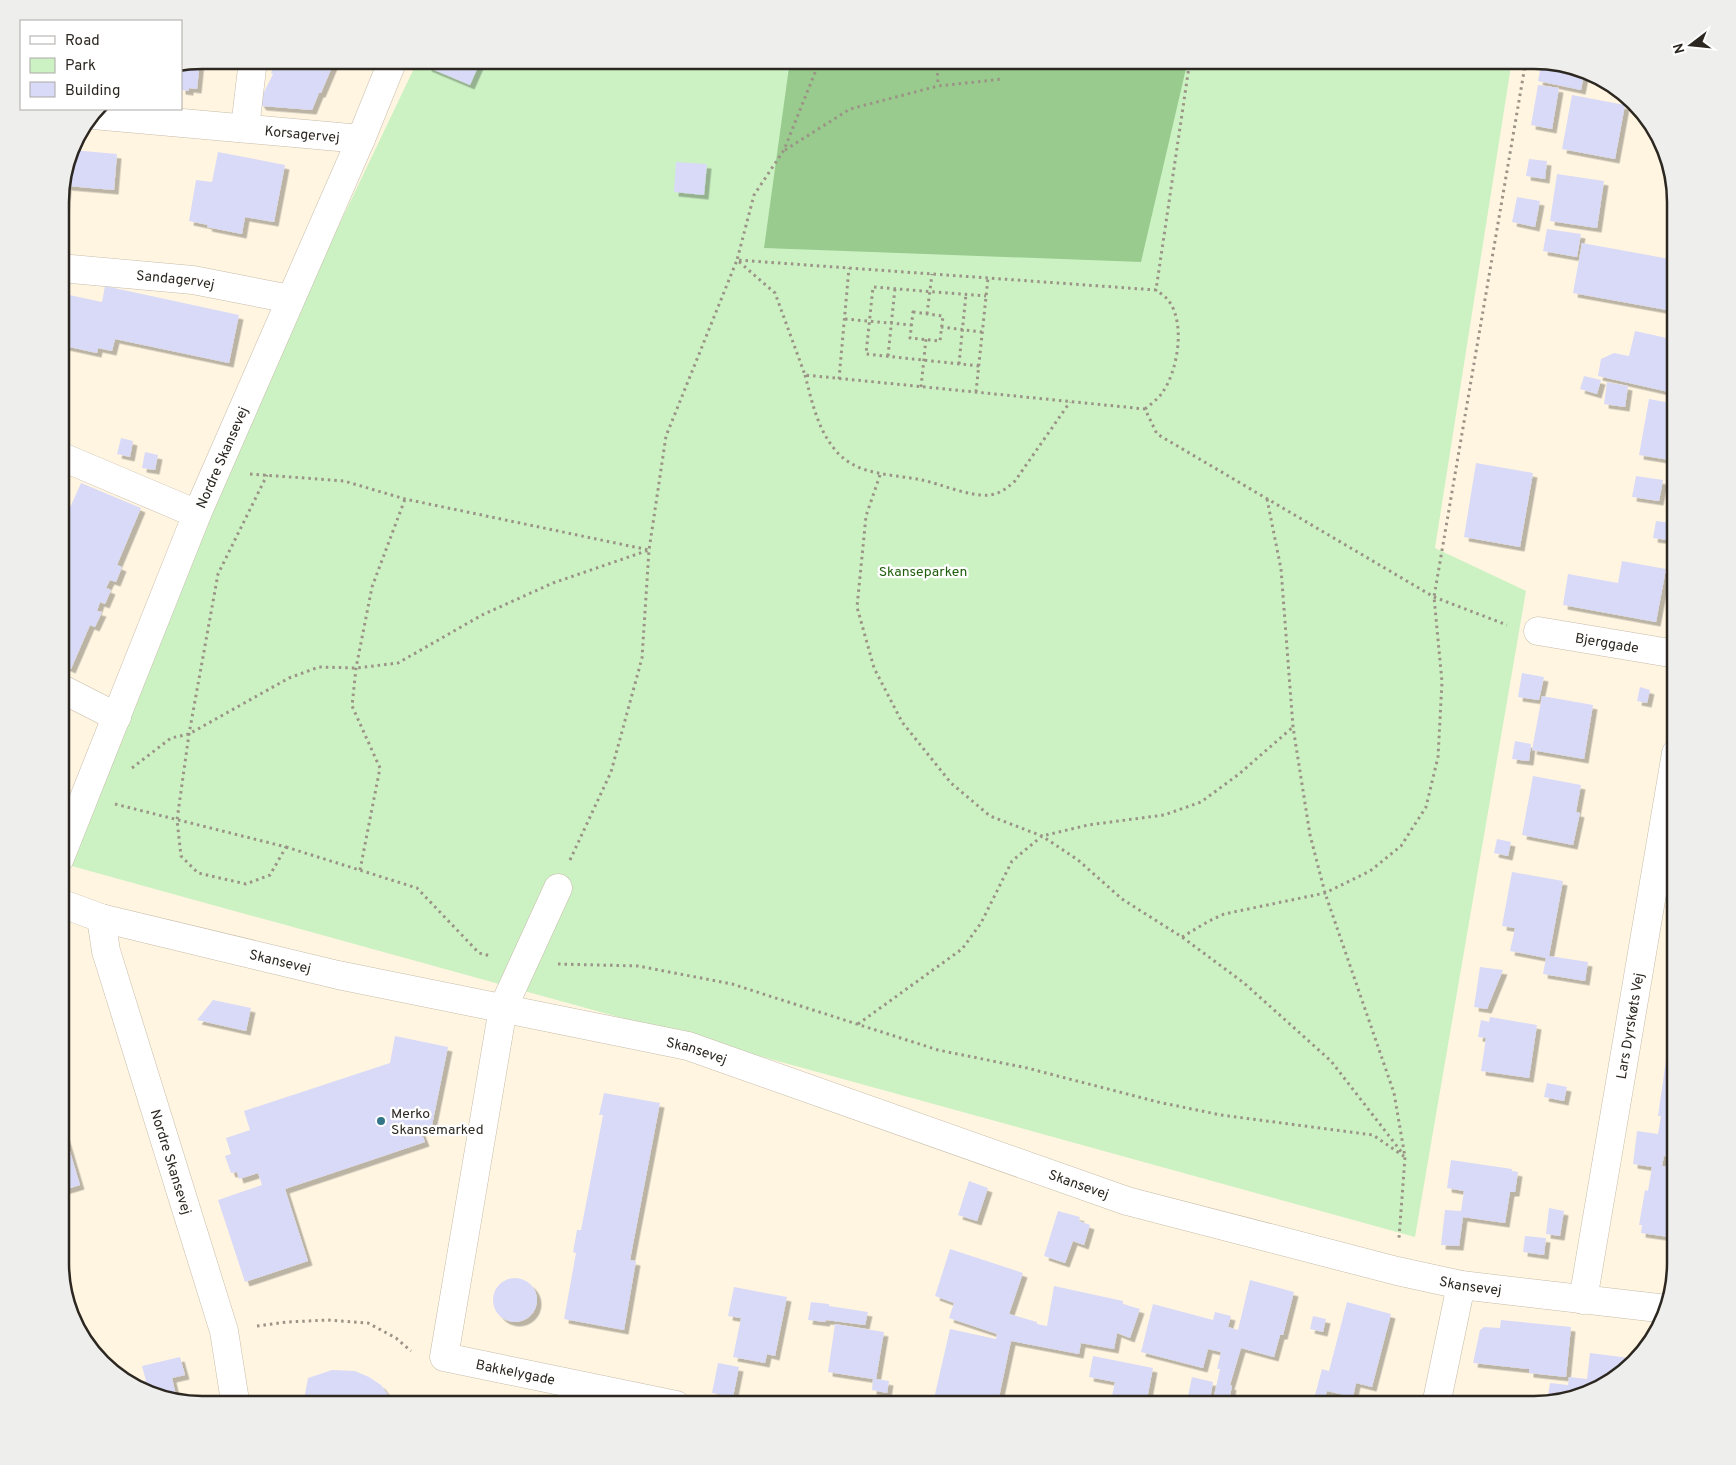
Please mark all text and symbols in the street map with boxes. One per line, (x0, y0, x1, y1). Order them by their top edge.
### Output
legend (20, 20, 182, 110)
north arrow (1666, 20, 1716, 70)
text: Road (65, 32, 100, 51)
text: N (1670, 41, 1690, 55)
text: Park (65, 57, 96, 76)
text: Building (65, 82, 120, 101)
street label: Korsagervej (264, 123, 340, 147)
street label: Sandagervej (135, 268, 216, 294)
street label: Nordre Skansevej (193, 404, 253, 512)
park label: Skanseparken (879, 564, 967, 581)
street label: Bjerggade (1574, 630, 1640, 658)
street label: Skansevej (247, 947, 312, 978)
street label: Lars Dyrskøts Vej (1614, 972, 1648, 1081)
street label: Skansevej (664, 1035, 729, 1069)
place label: Merko Skansemarked (391, 1106, 484, 1139)
street label: Nordre Skansevej (146, 1107, 194, 1217)
marker: Merko Skansemarked (375, 1115, 387, 1127)
street label: Skansevej (1046, 1167, 1111, 1204)
street label: Skansevej (1437, 1273, 1502, 1300)
street label: Bakkelygade (474, 1357, 556, 1390)

